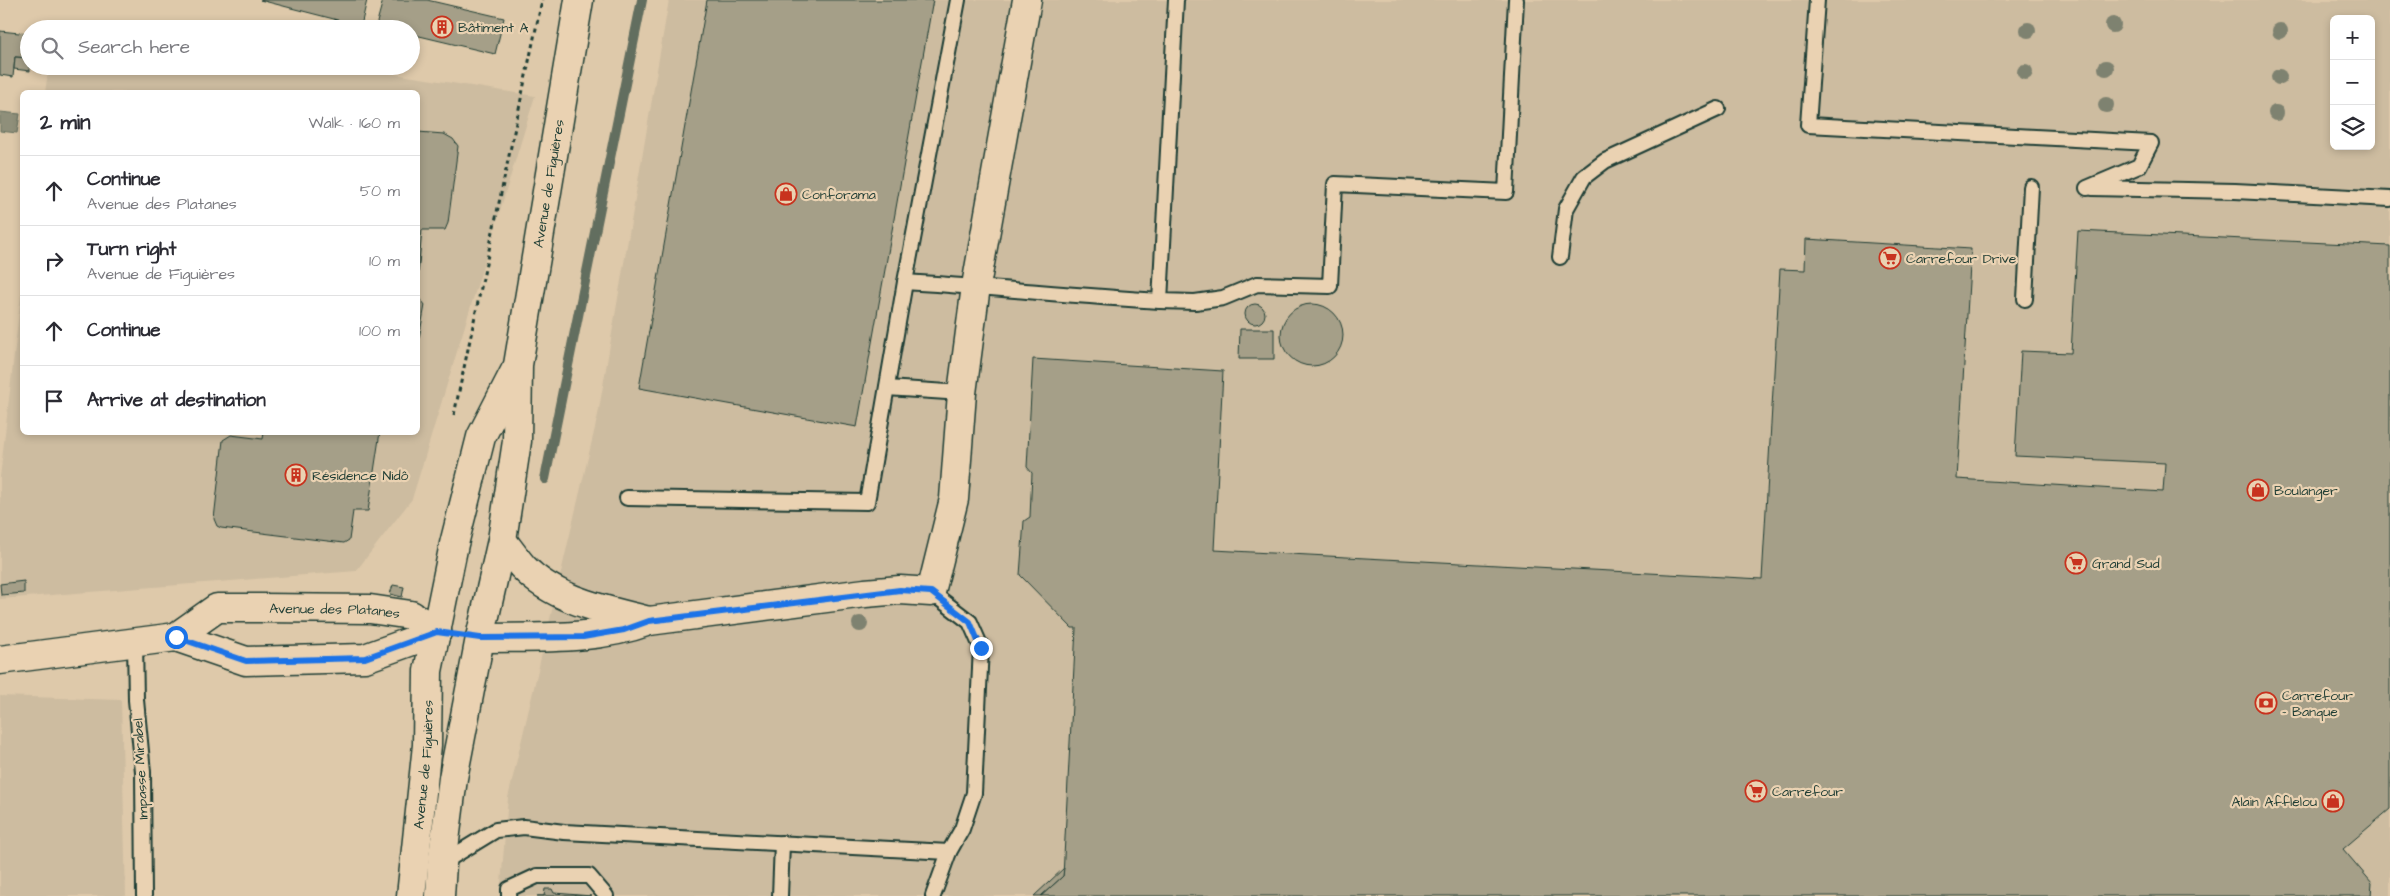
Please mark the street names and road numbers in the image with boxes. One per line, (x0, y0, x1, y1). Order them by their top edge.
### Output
street label: Avenue de Figuières (529, 118, 570, 249)
street label: Avenue des Platanes (269, 599, 401, 624)
street label: Avenue de Figuières (409, 700, 439, 830)
street label: Impasse Mirabel (128, 718, 154, 820)

